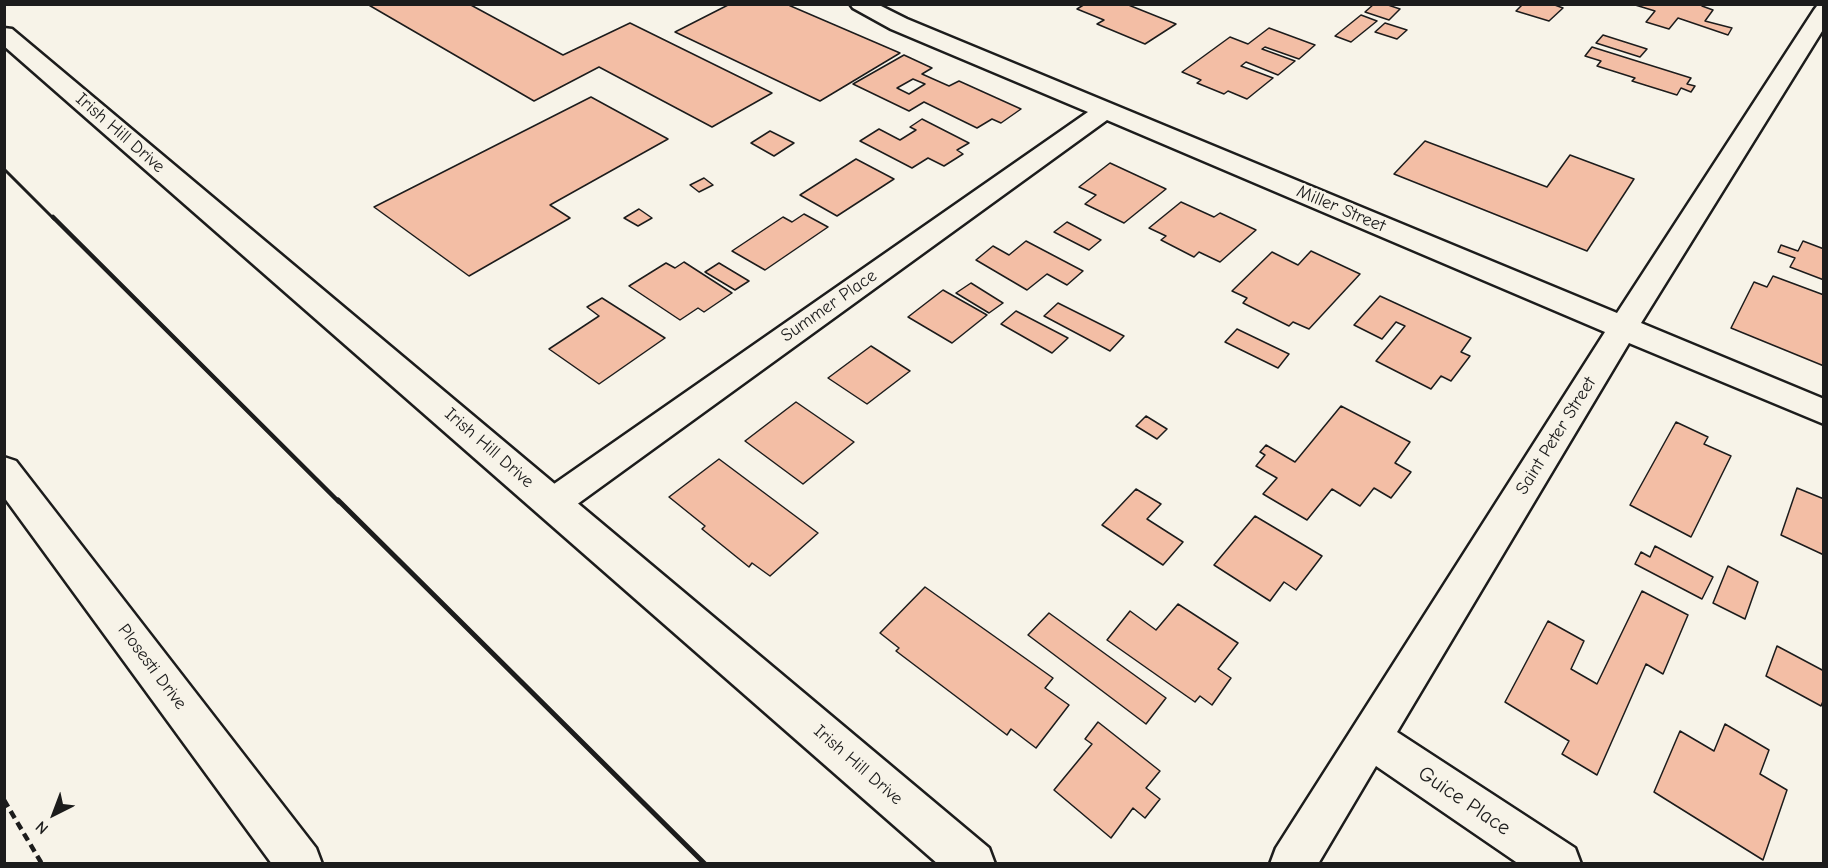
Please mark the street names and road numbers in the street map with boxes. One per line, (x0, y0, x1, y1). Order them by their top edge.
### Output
street label: Irish Hill Drive (71, 88, 169, 178)
street label: Miller Street (1293, 181, 1389, 237)
street label: Summer Place (777, 265, 881, 347)
street label: Saint Peter Street (1511, 373, 1601, 499)
street label: Irish Hill Drive (440, 403, 538, 493)
street label: Plosesti Drive (113, 620, 191, 714)
street label: Irish Hill Drive (809, 720, 907, 810)
street label: Guice Place (1413, 761, 1515, 841)

